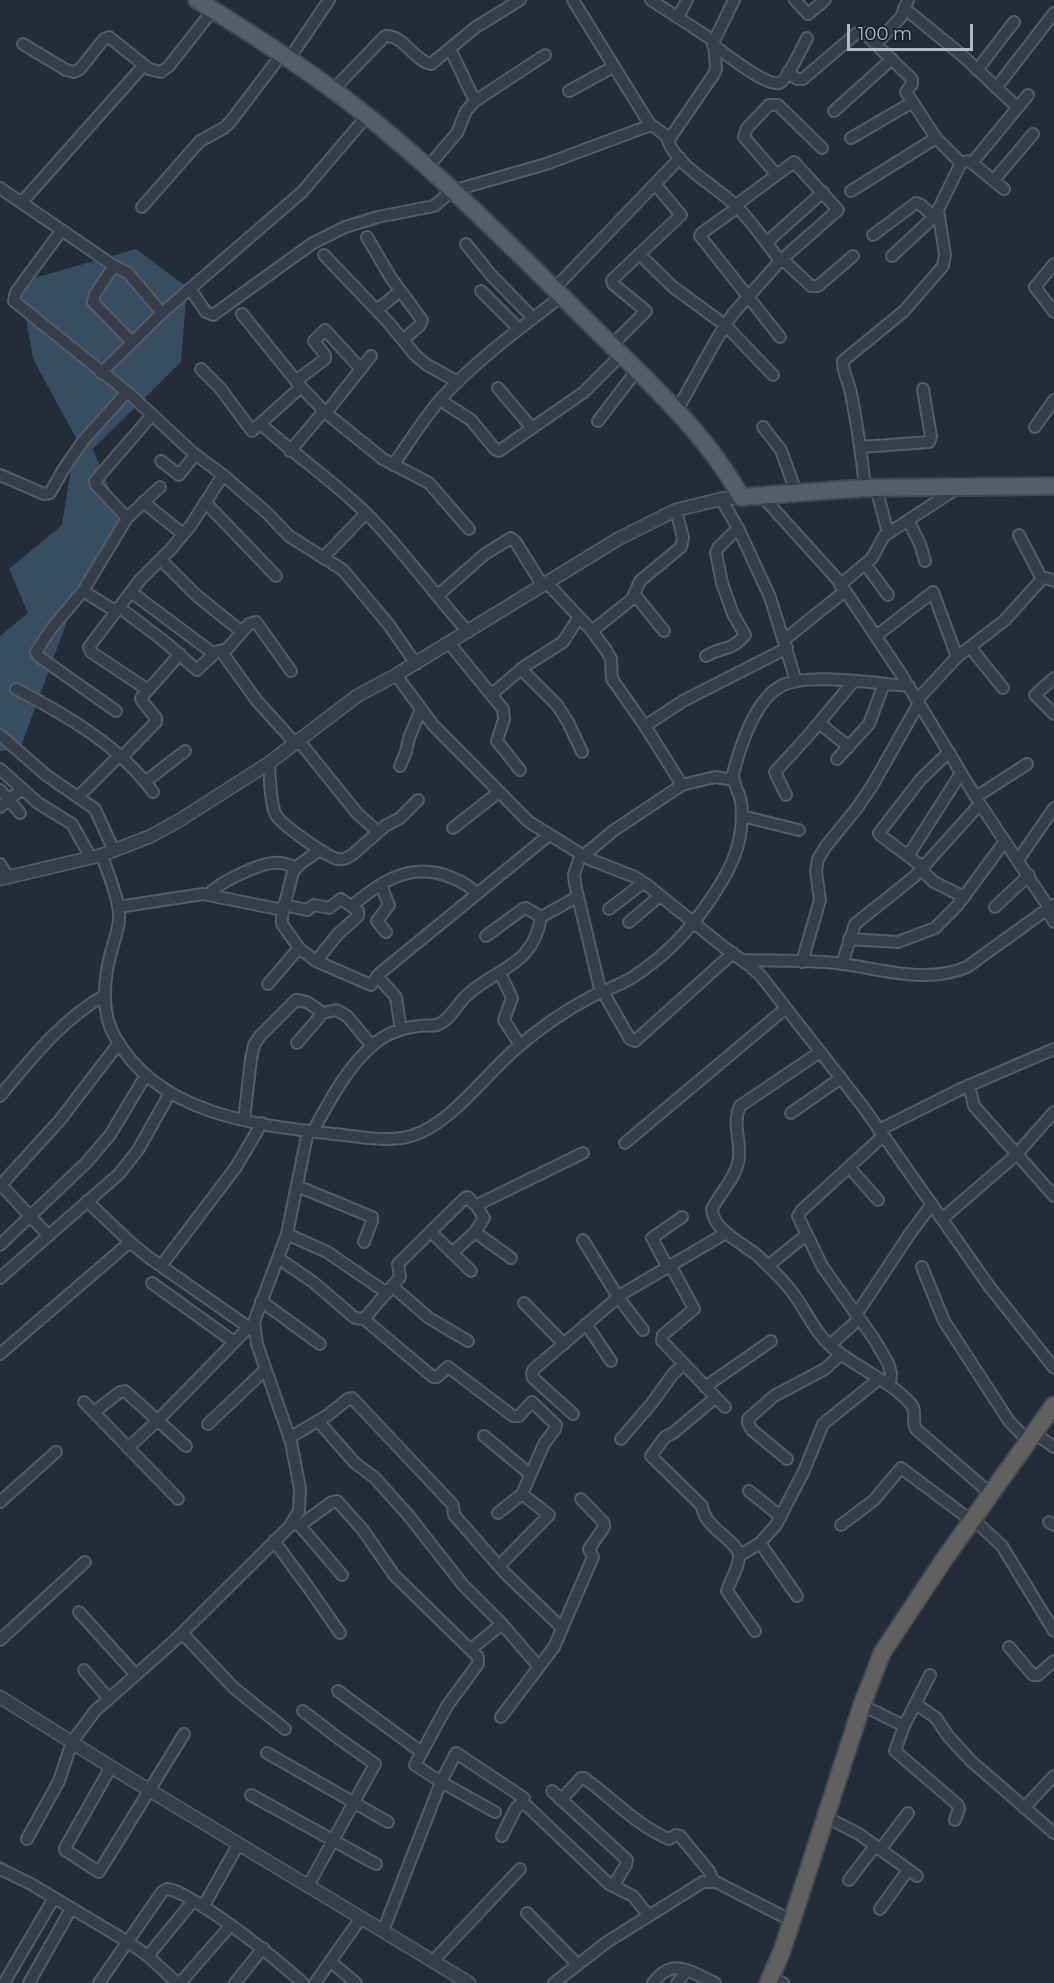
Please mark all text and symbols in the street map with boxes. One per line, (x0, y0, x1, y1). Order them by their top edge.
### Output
scale bar (850, 12, 976, 50)
text: 100 m (858, 23, 912, 45)

